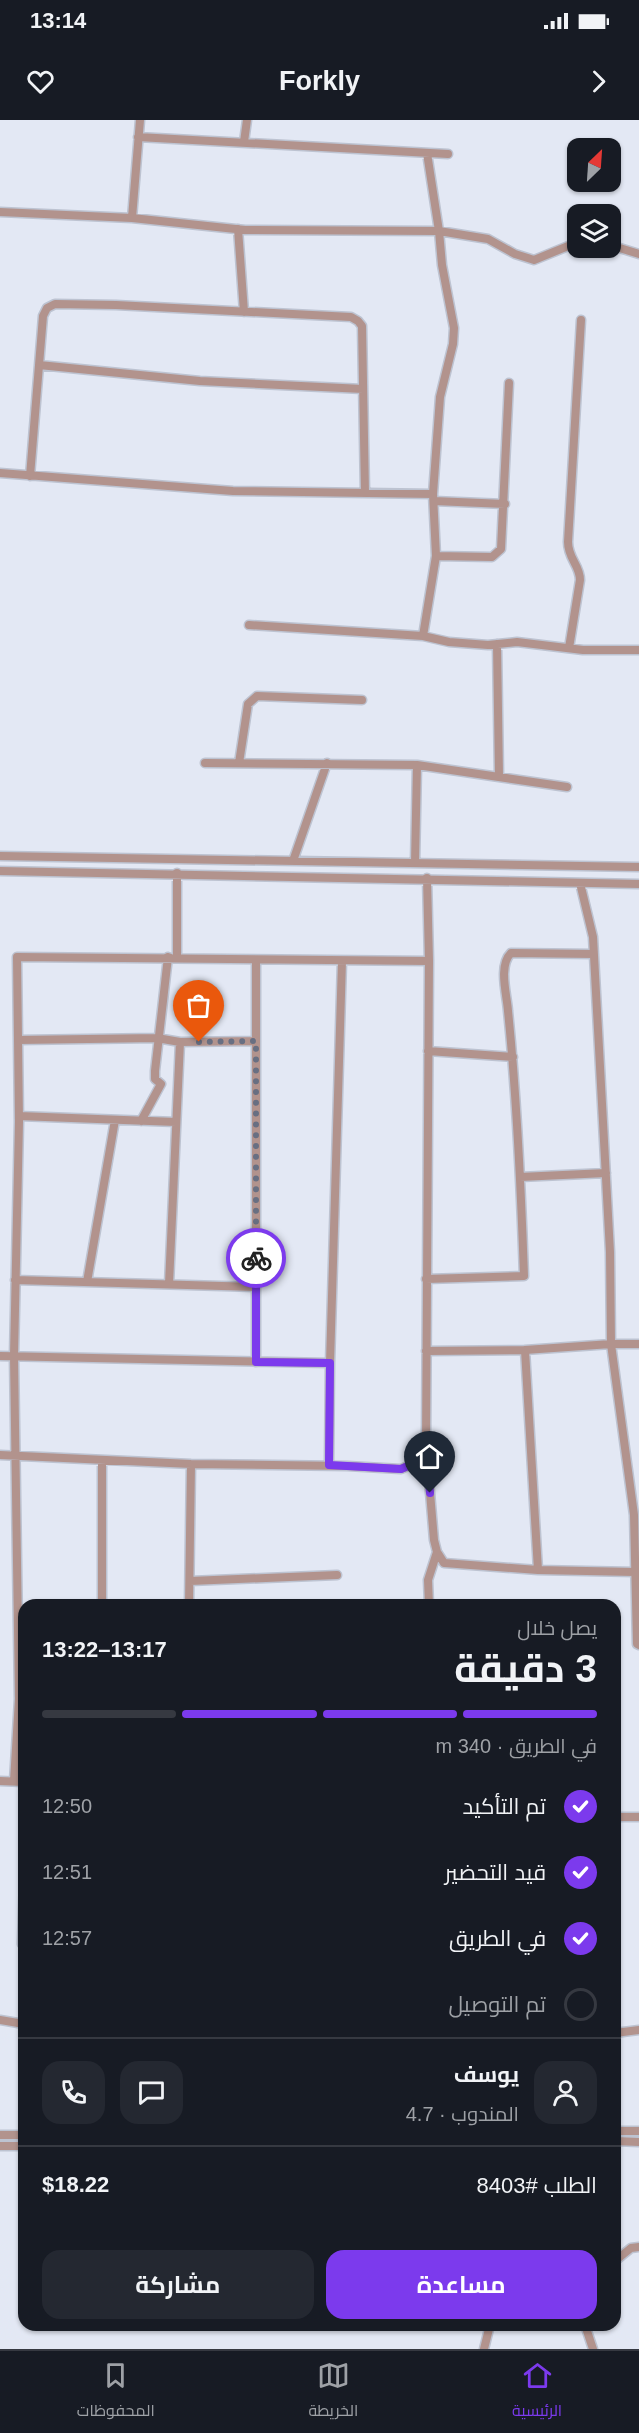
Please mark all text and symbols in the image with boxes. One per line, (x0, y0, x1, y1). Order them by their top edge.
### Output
text: 13:14 (30, 8, 86, 33)
icon: heart (24, 65, 57, 98)
icon: forward (582, 65, 615, 98)
text: Forkly (279, 66, 360, 96)
north arrow (567, 138, 621, 192)
map controls (567, 138, 621, 258)
button: layers (567, 204, 621, 258)
pin (173, 980, 224, 1042)
icon: bag (182, 989, 215, 1022)
courier (226, 1228, 286, 1288)
icon: bike (240, 1242, 273, 1275)
pin (404, 1431, 455, 1493)
icon: home (413, 1440, 446, 1473)
text: يصل خلال (517, 1617, 597, 1639)
text: 13:17–13:22 (42, 1637, 167, 1662)
text: 3 دقيقة (454, 1647, 597, 1690)
text: في الطريق · 340 m (436, 1735, 597, 1757)
icon: check (564, 1790, 597, 1823)
text: تم التأكيد (463, 1794, 546, 1819)
text: 12:50 (42, 1795, 92, 1817)
icon: check (564, 1856, 597, 1889)
text: قيد التحضير (445, 1860, 546, 1885)
text: 12:51 (42, 1861, 92, 1883)
icon: check (564, 1922, 597, 1955)
text: في الطريق (449, 1926, 546, 1951)
text: 12:57 (42, 1927, 92, 1949)
text: تم التوصيل (448, 1992, 546, 2017)
button: phone (42, 2061, 105, 2124)
button: chat (120, 2061, 183, 2124)
button: person (534, 2061, 597, 2124)
text: يوسف (454, 2062, 519, 2087)
text: المندوب · 4.7 (406, 2103, 519, 2125)
text: $18.22 (42, 2172, 109, 2197)
text: الطلب #8403 (477, 2173, 597, 2198)
button: مشاركة (42, 2250, 314, 2319)
button: مساعدة (326, 2250, 597, 2319)
tab: المحفوظات (77, 2359, 155, 2425)
tab: الخريطة (308, 2359, 358, 2425)
tab: الرئيسية (512, 2359, 562, 2425)

